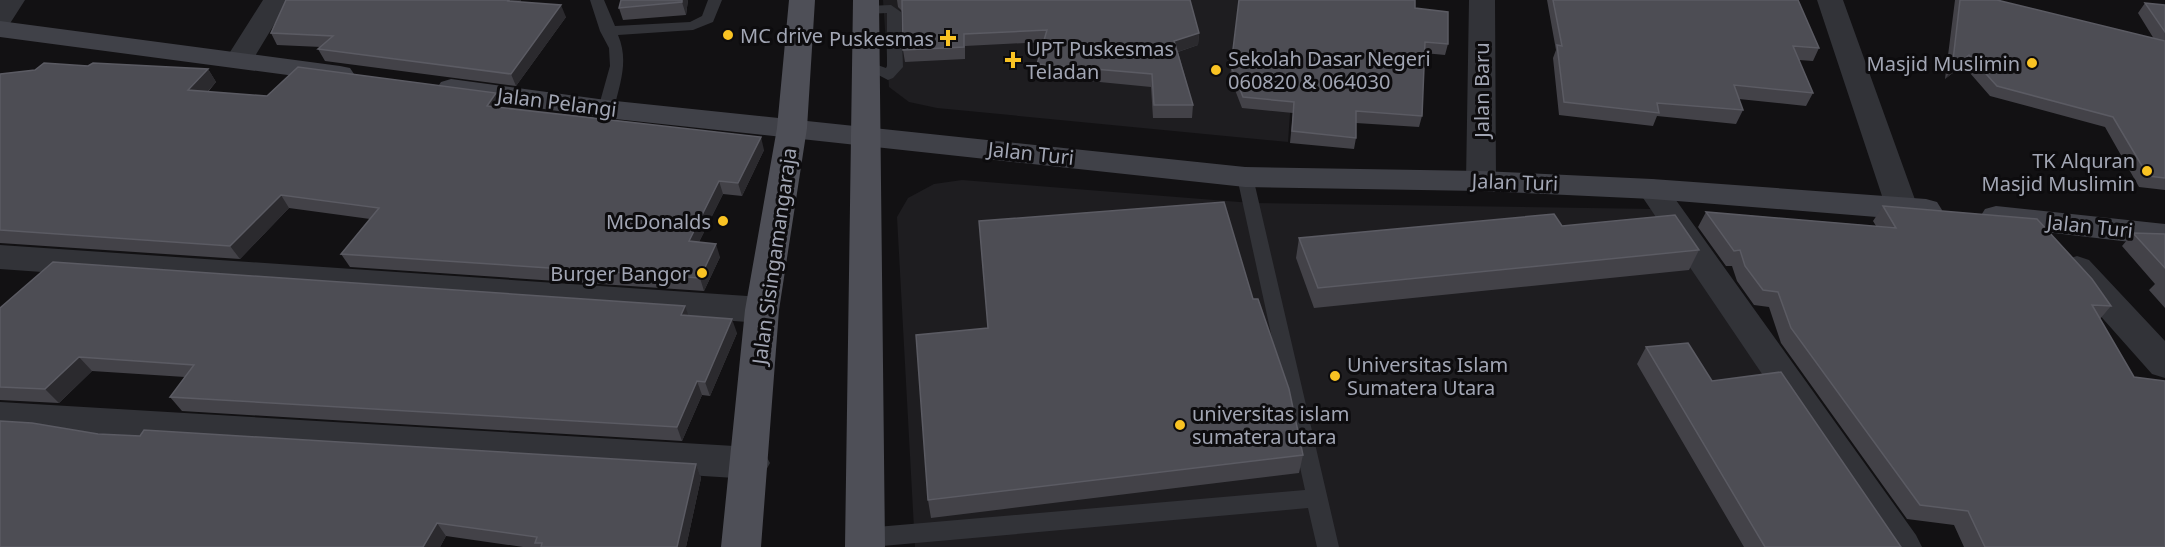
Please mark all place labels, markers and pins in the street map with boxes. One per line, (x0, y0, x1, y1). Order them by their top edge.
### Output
place label: MC drive (740, 22, 823, 49)
place label: Puskesmas (829, 25, 934, 52)
marker: MC drive (721, 28, 735, 42)
marker: Puskesmas (939, 29, 957, 47)
place label: UPT Puskesmas Teladan (1026, 35, 1174, 85)
place label: Sekolah Dasar Negeri 060820 & 064030 (1228, 45, 1431, 95)
place label: Masjid Muslimin (1867, 50, 2020, 77)
marker: UPT Puskesmas Teladan (1004, 51, 1022, 69)
marker: Masjid Muslimin (2025, 56, 2039, 70)
marker: Sekolah Dasar Negeri 060820 & 064030 (1209, 63, 1223, 77)
place label: TK Alquran Masjid Muslimin (1982, 147, 2135, 197)
marker: TK Alquran Masjid Muslimin (2140, 164, 2154, 178)
place label: McDonalds (606, 208, 711, 235)
marker: McDonalds (716, 214, 730, 228)
place label: Burger Bangor (550, 260, 690, 287)
marker: Burger Bangor (695, 266, 709, 280)
place label: Universitas Islam Sumatera Utara (1347, 351, 1508, 401)
marker: Universitas Islam Sumatera Utara (1328, 369, 1342, 383)
place label: universitas islam sumatera utara (1192, 400, 1349, 450)
marker: universitas islam sumatera utara (1173, 418, 1187, 432)

